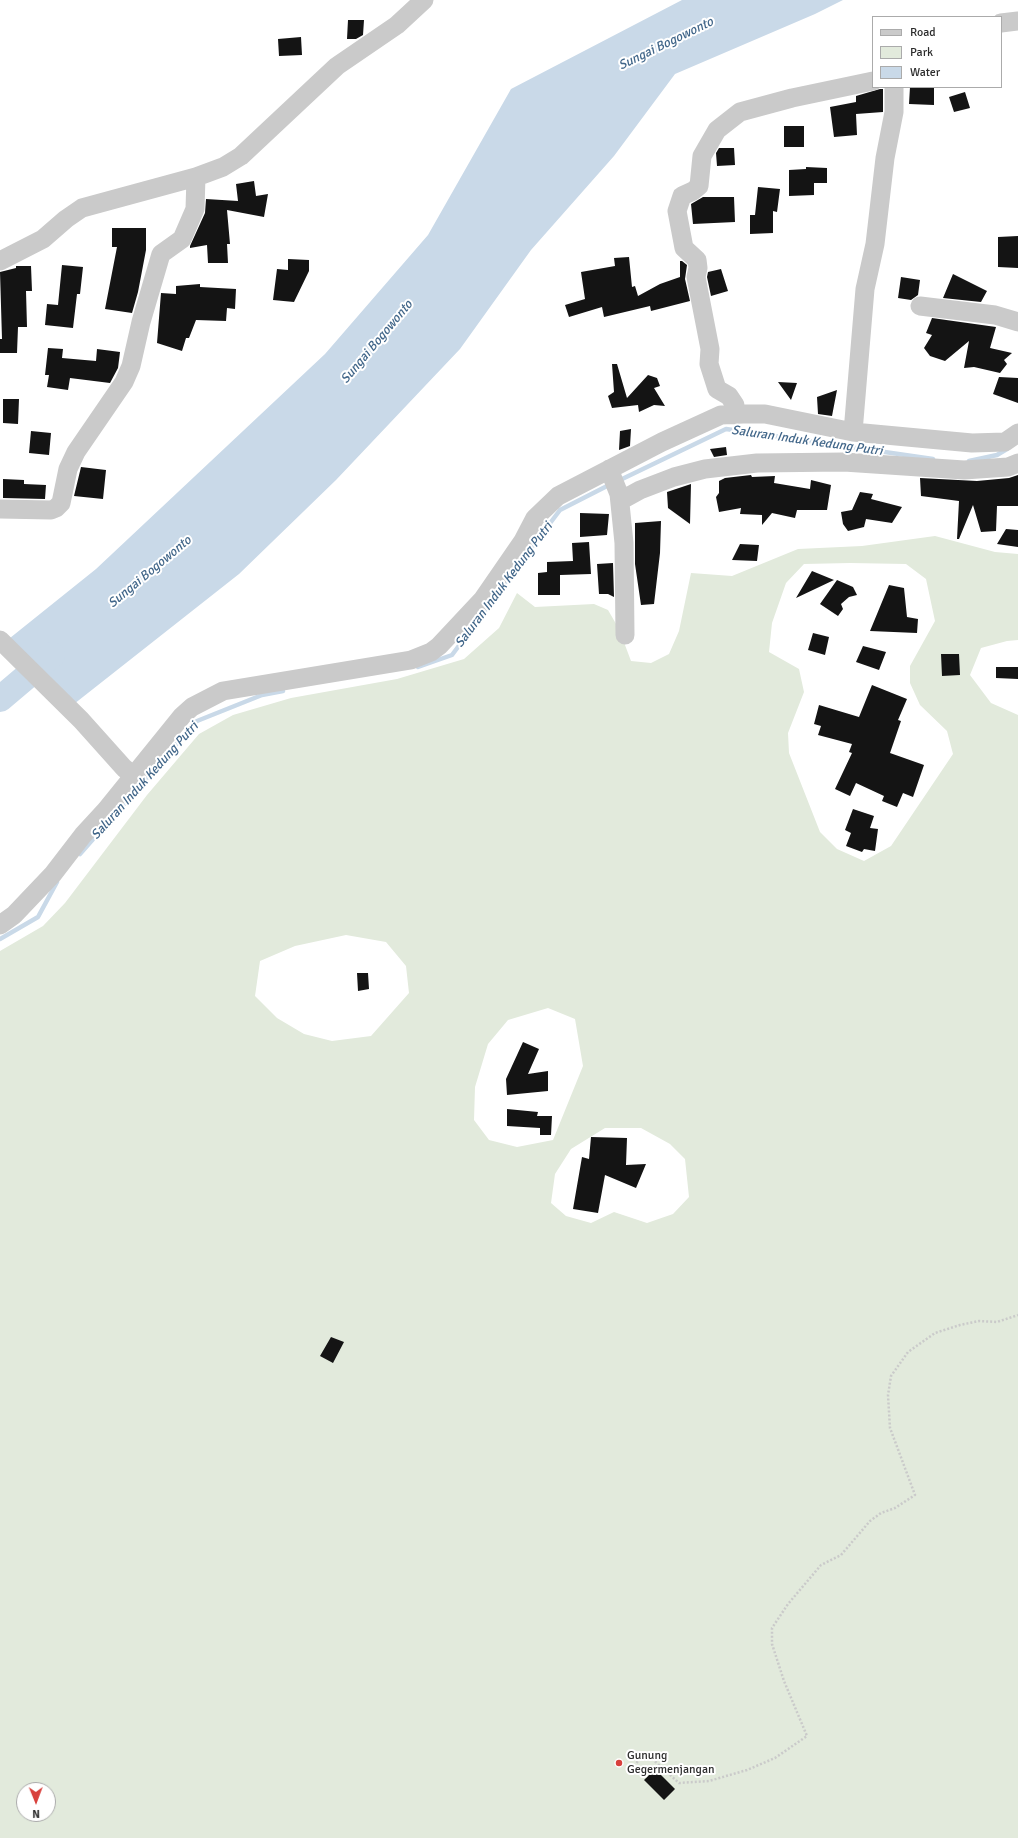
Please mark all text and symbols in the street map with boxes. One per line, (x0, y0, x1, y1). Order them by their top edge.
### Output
water label: Sungai Bogowonto (616, 14, 716, 74)
legend (872, 16, 1002, 88)
text: Road (910, 25, 936, 40)
text: Park (910, 45, 933, 60)
text: Water (910, 65, 940, 80)
water label: Sungai Bogowonto (338, 297, 416, 387)
water label: Saluran Induk Kedung Putri (730, 423, 884, 459)
water label: Saluran Induk Kedung Putri (452, 519, 556, 651)
water label: Sungai Bogowonto (105, 533, 195, 611)
water label: Saluran Induk Kedung Putri (88, 719, 202, 843)
place label: Gunung Gegermenjangan (627, 1749, 715, 1777)
marker: Gunung Gegermenjangan (614, 1758, 624, 1768)
north arrow (16, 1782, 56, 1822)
text: N (32, 1807, 40, 1820)

